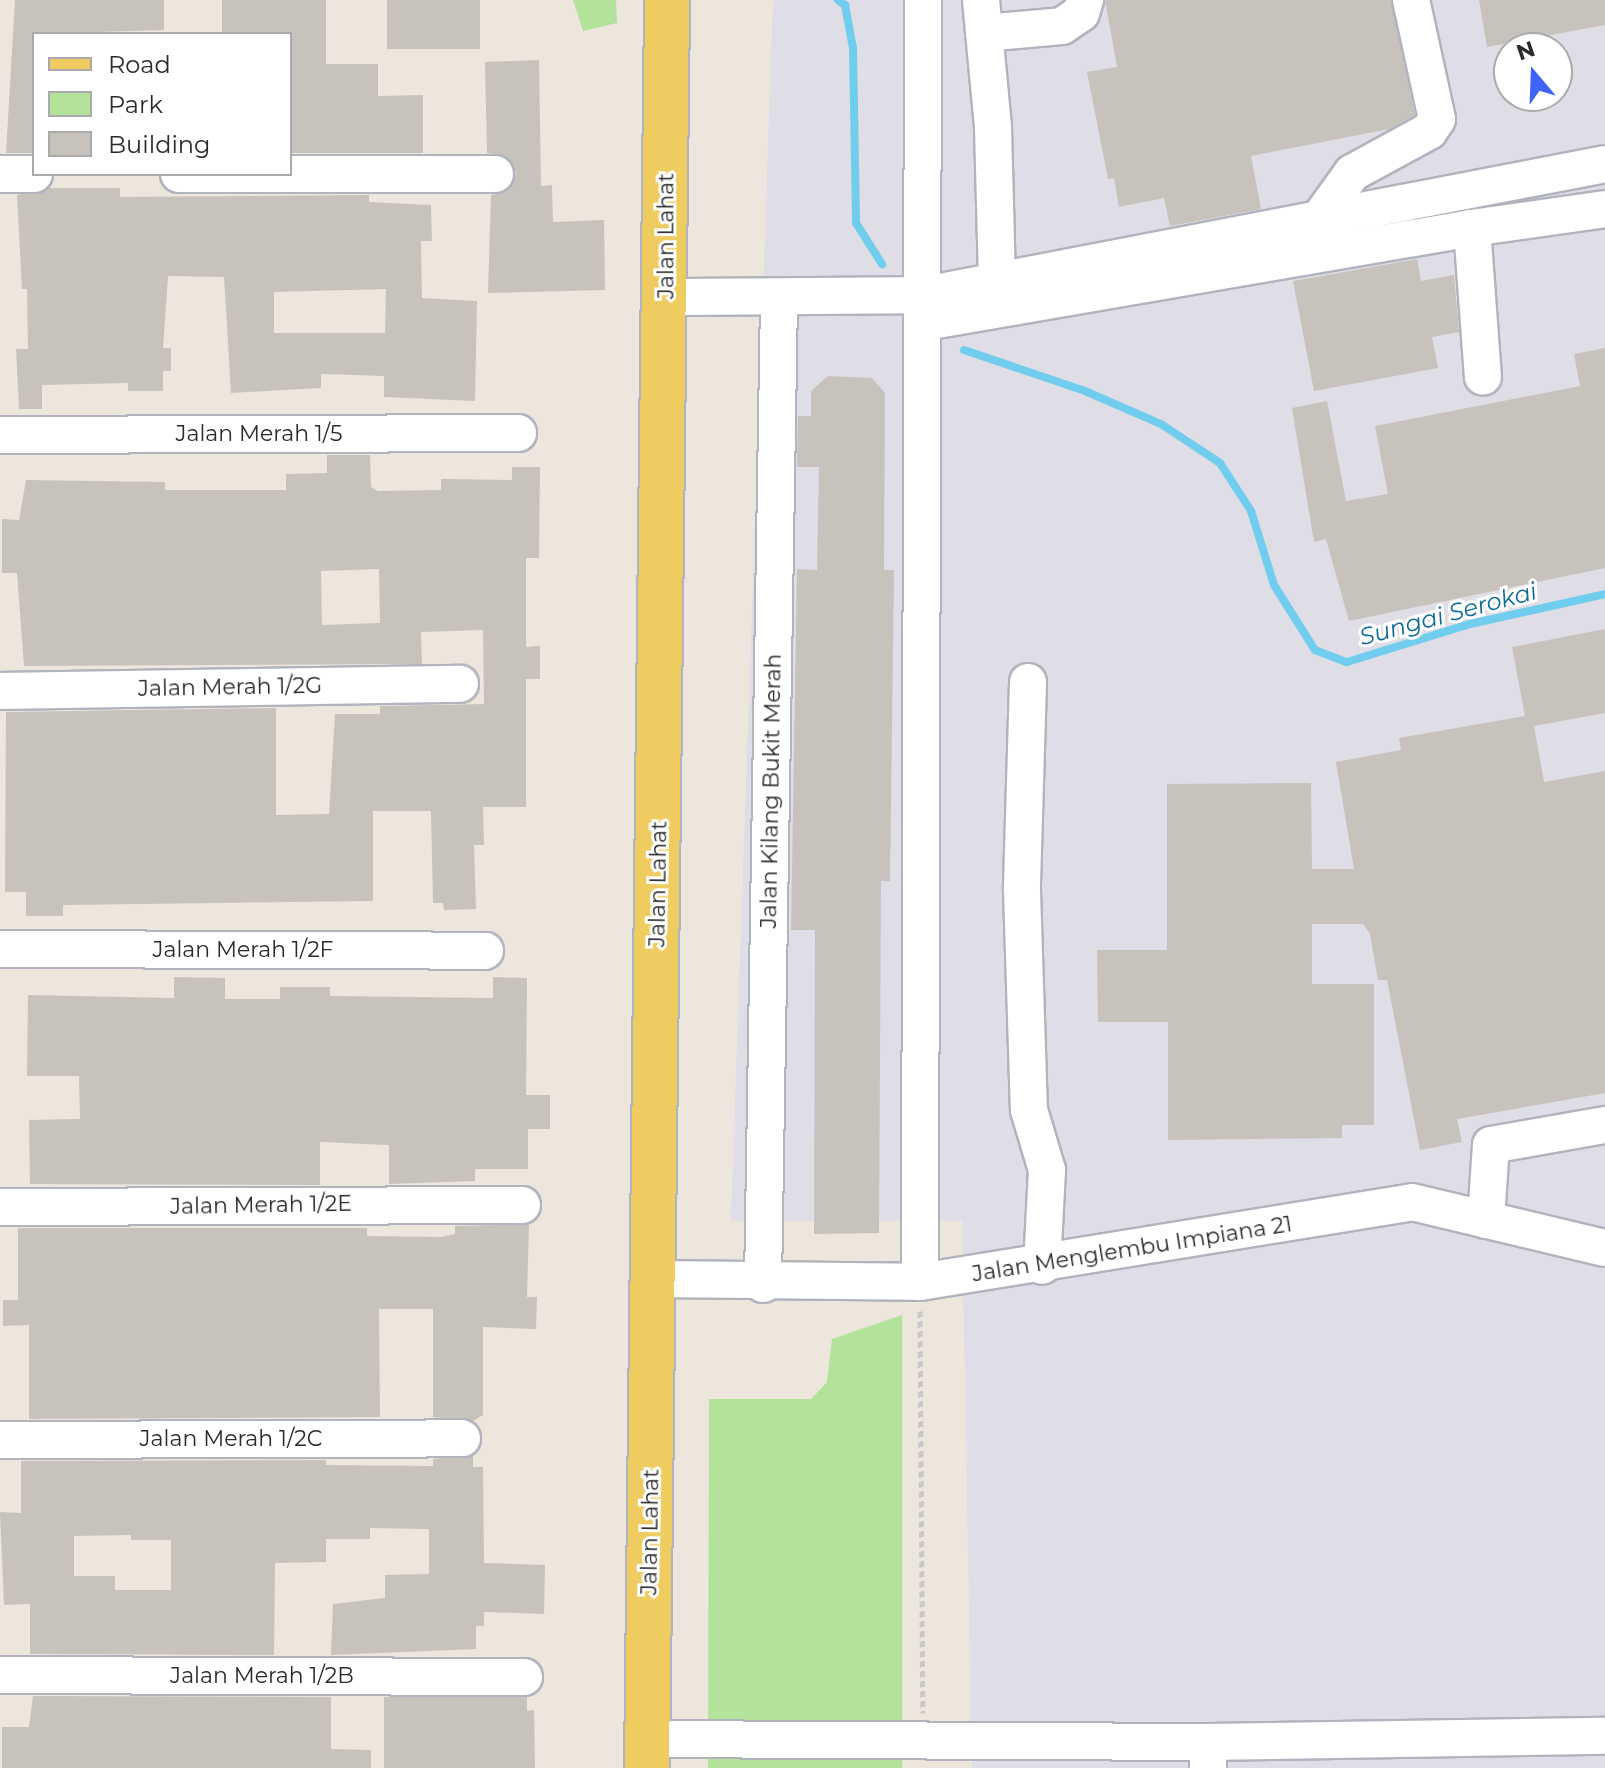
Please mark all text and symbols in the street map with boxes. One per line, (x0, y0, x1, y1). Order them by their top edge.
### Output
legend (32, 32, 292, 176)
north arrow (1493, 32, 1573, 112)
text: N (1513, 35, 1538, 66)
text: Road (108, 50, 171, 79)
text: Park (108, 90, 163, 119)
text: Building (108, 130, 211, 159)
street label: Jalan Lahat (653, 173, 679, 299)
street label: Jalan Merah 1/5 (175, 421, 343, 447)
water label: Sungai Serokai (1356, 576, 1540, 652)
street label: Jalan Kilang Bukit Merah (755, 653, 787, 929)
street label: Jalan Merah 1/2G (138, 672, 322, 702)
street label: Jalan Lahat (644, 821, 672, 947)
street label: Jalan Merah 1/2F (152, 937, 334, 963)
street label: Jalan Merah 1/2E (170, 1190, 352, 1220)
street label: Jalan Menglembu Impiana 21 (970, 1211, 1294, 1287)
street label: Jalan Merah 1/2C (140, 1426, 322, 1452)
street label: Jalan Lahat (636, 1469, 664, 1595)
street label: Jalan Merah 1/2B (170, 1663, 354, 1689)

